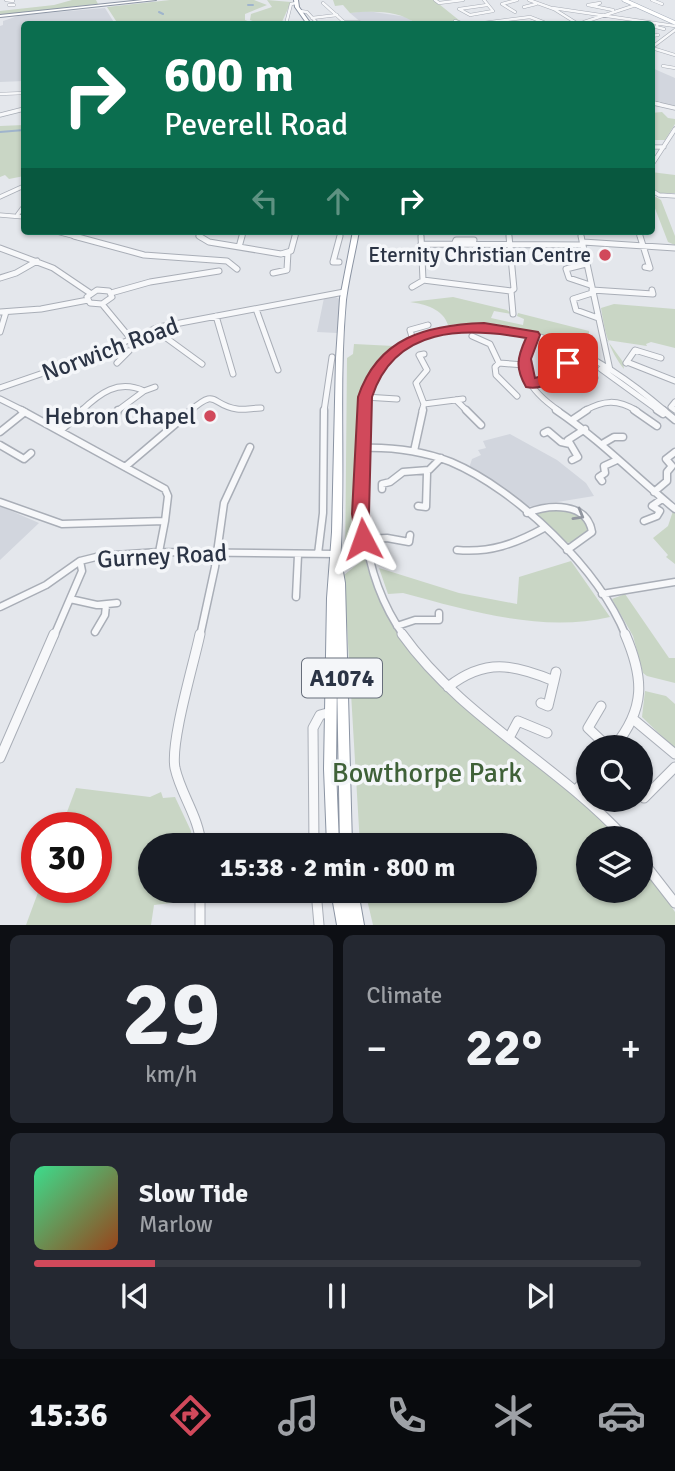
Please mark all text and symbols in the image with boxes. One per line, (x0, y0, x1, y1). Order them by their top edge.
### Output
text: 600 m (164, 45, 294, 105)
icon: right (49, 49, 140, 140)
text: Peverell Road (164, 105, 348, 144)
icon: left (246, 182, 284, 220)
icon: ahead (319, 182, 357, 220)
icon: right (392, 182, 430, 220)
place label: Eternity Christian Centre (368, 242, 591, 268)
marker: Eternity Christian Centre (597, 247, 613, 263)
street label: Norwich Road (38, 310, 182, 388)
pin (538, 333, 598, 393)
icon: arrive (549, 344, 587, 382)
place label: Hebron Chapel (44, 401, 196, 431)
marker: Hebron Chapel (202, 408, 218, 424)
position arrow (326, 502, 400, 576)
one-way arrow (571, 507, 584, 520)
street label: Gurney Road (96, 538, 228, 574)
road number: A1074 (302, 658, 382, 698)
map controls (576, 735, 653, 903)
button: search (576, 735, 653, 812)
park label: Bowthorpe Park (332, 756, 522, 790)
speed limit sign: 30 (21, 812, 112, 903)
button: layers (576, 826, 653, 903)
text: 15:38 · 2 min · 800 m (220, 852, 455, 884)
text: 29 (122, 958, 220, 1071)
text: Climate (367, 981, 442, 1010)
text: 22° (465, 1016, 542, 1080)
text: − (367, 1025, 387, 1072)
text: + (620, 1025, 641, 1072)
text: km/h (145, 1060, 197, 1089)
text: Slow Tide (139, 1178, 248, 1210)
text: Marlow (139, 1210, 213, 1239)
icon: previous (116, 1277, 154, 1315)
icon: pause (318, 1277, 356, 1315)
icon: next (521, 1277, 559, 1315)
icon: directions (166, 1391, 215, 1440)
icon: music (274, 1391, 323, 1440)
icon: phone (382, 1391, 431, 1440)
icon: climate (489, 1391, 538, 1440)
icon: car (597, 1391, 646, 1440)
text: 15:36 (29, 1396, 108, 1435)

